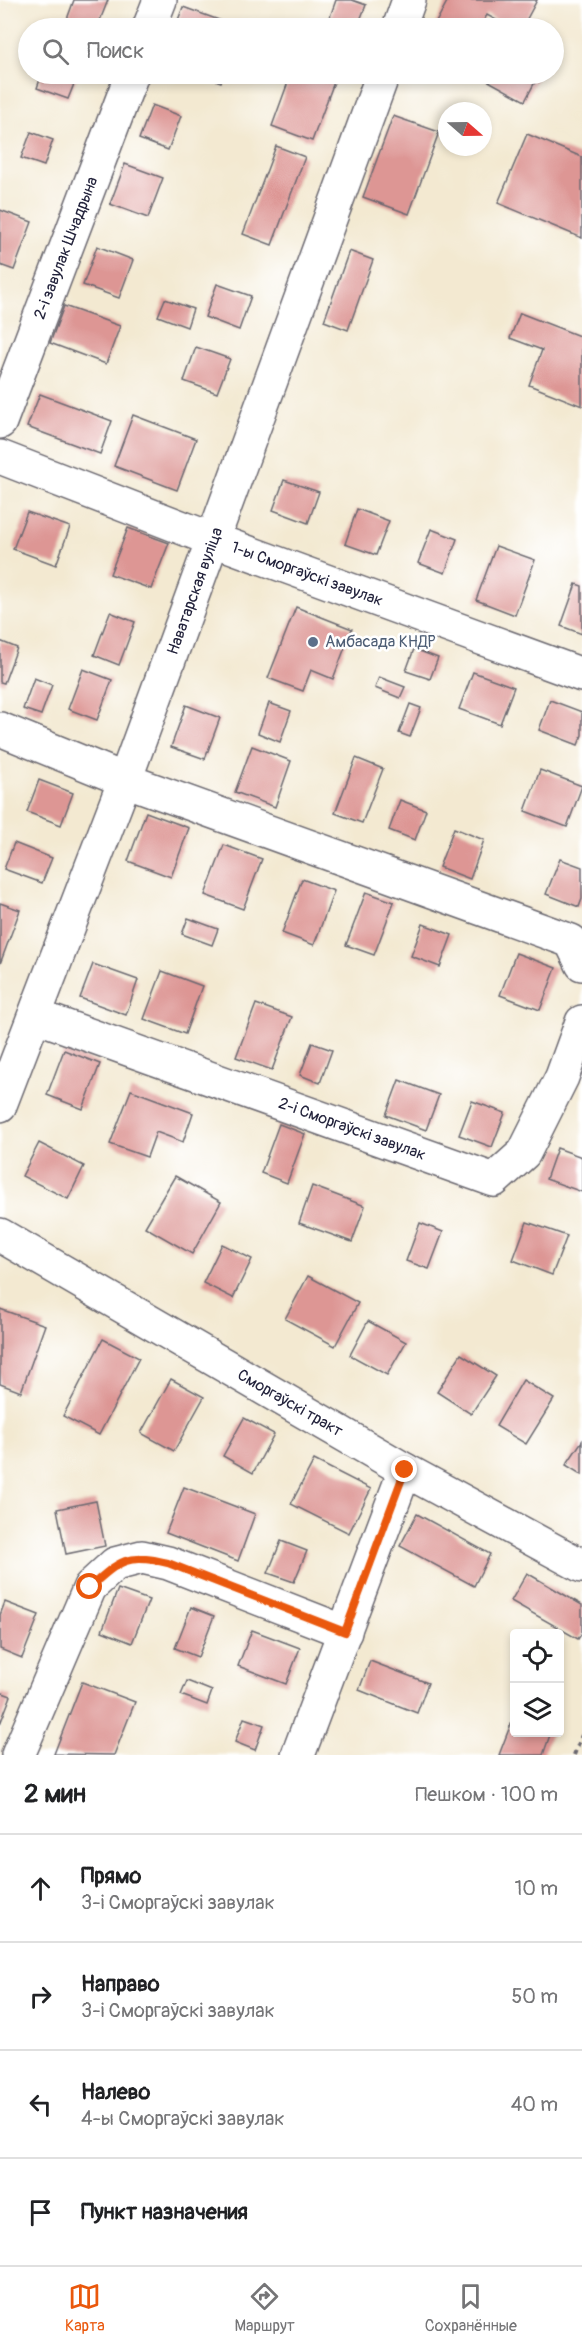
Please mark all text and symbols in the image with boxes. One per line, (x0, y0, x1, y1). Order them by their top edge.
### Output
search box (18, 18, 564, 84)
icon: search (39, 35, 72, 68)
text: Поиск (87, 37, 144, 65)
north arrow (438, 102, 492, 156)
street label: 2-і завулак Шчадрына (30, 174, 102, 322)
street label: Наватарская вуліца (163, 525, 227, 657)
street label: 1-ы Сморгаўскі завулак (228, 537, 386, 611)
place label: Амбасада КНДР (325, 632, 436, 652)
marker: Амбасада КНДР (306, 635, 320, 649)
street label: 2-і Сморгаўскі завулак (276, 1093, 428, 1165)
street label: Сморгаўскі тракт (234, 1365, 346, 1441)
route end (391, 1456, 417, 1482)
route start (76, 1573, 102, 1599)
map controls (510, 1629, 564, 1737)
button: locate (510, 1629, 564, 1683)
button: layers (510, 1683, 564, 1737)
text: 2 мин (24, 1778, 86, 1810)
text: Пешком · 100 m (415, 1782, 558, 1807)
text: Прямо (81, 1862, 141, 1890)
icon: ahead (24, 1872, 57, 1905)
text: 10 m (514, 1876, 558, 1901)
text: 3-і Сморгаўскі завулак (81, 1890, 275, 1915)
text: Направо (81, 1970, 160, 1998)
icon: right (24, 1980, 57, 2013)
text: 50 m (511, 1984, 558, 2009)
text: 3-і Сморгаўскі завулак (81, 1998, 275, 2023)
text: Налево (81, 2078, 150, 2106)
icon: left (24, 2088, 57, 2121)
text: 40 m (511, 2092, 558, 2117)
text: 4-ы Сморгаўскі завулак (81, 2106, 285, 2131)
icon: arrive (24, 2196, 57, 2229)
text: Пункт назначения (81, 2198, 248, 2226)
tab: Карта (65, 2280, 105, 2336)
tab: Маршрут (235, 2280, 295, 2336)
tab: Сохранённые (425, 2280, 517, 2336)

